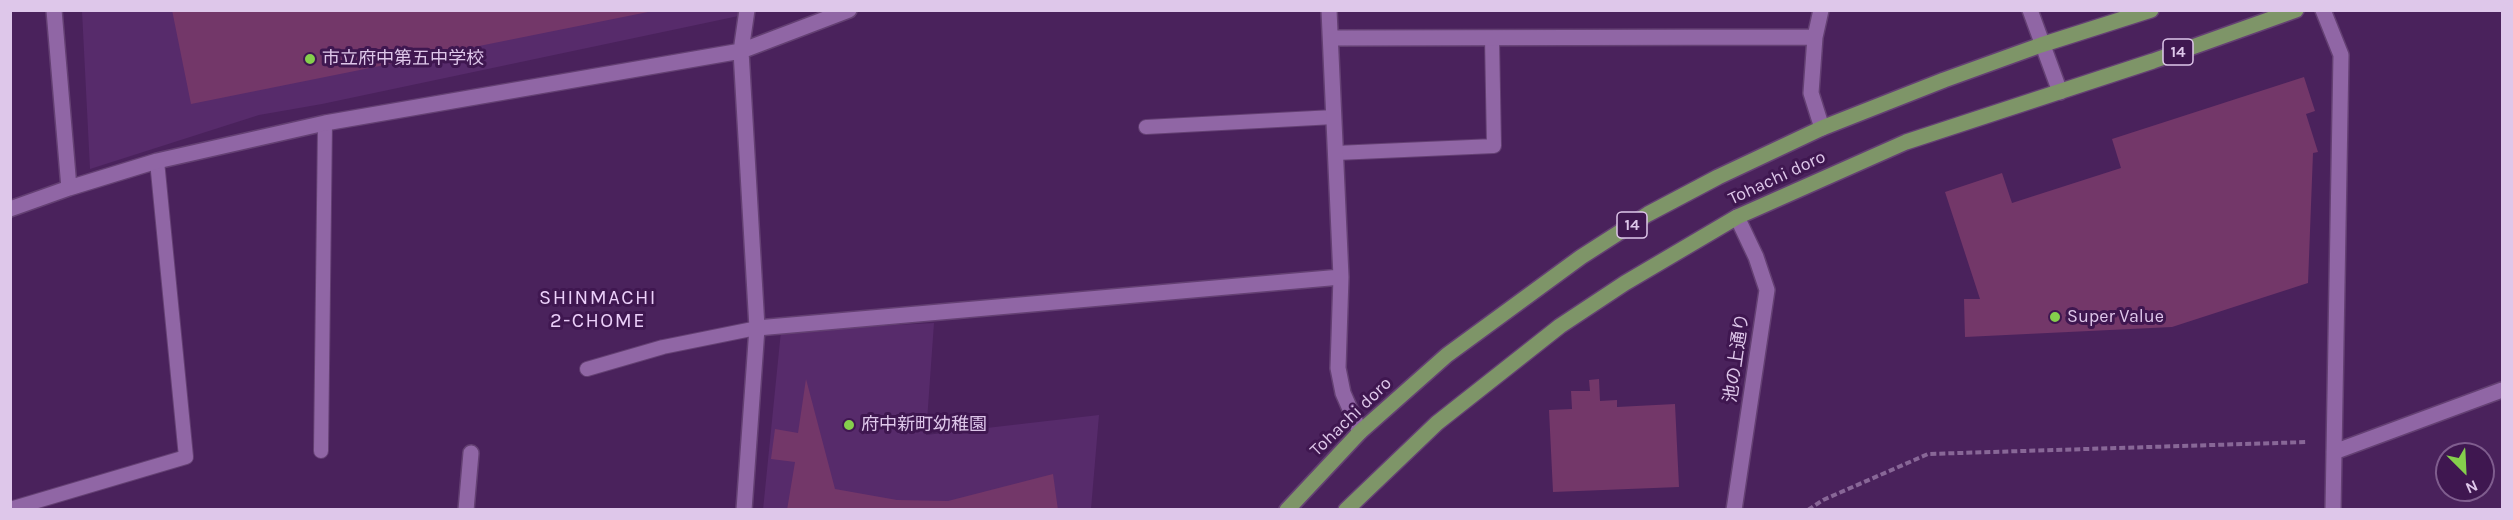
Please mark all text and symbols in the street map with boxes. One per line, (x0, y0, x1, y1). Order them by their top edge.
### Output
road number: 14 (2163, 39, 2193, 65)
place label: 市立府中第五中学校 (322, 48, 484, 70)
marker: 市立府中第五中学校 (303, 52, 317, 66)
street label: Tohachi doro (1725, 146, 1829, 210)
road number: 14 (1617, 212, 1647, 238)
district label: SHINMACHI 2-CHOME (539, 286, 657, 333)
place label: Super Value (2067, 306, 2164, 328)
marker: Super Value (2048, 310, 2062, 324)
street label: 池の上通り (1720, 312, 1754, 404)
street label: Tohachi doro (1306, 373, 1396, 461)
place label: 府中新町幼稚園 (861, 414, 987, 436)
marker: 府中新町幼稚園 (842, 418, 856, 432)
north arrow (2435, 442, 2495, 502)
text: N (2463, 476, 2481, 498)

